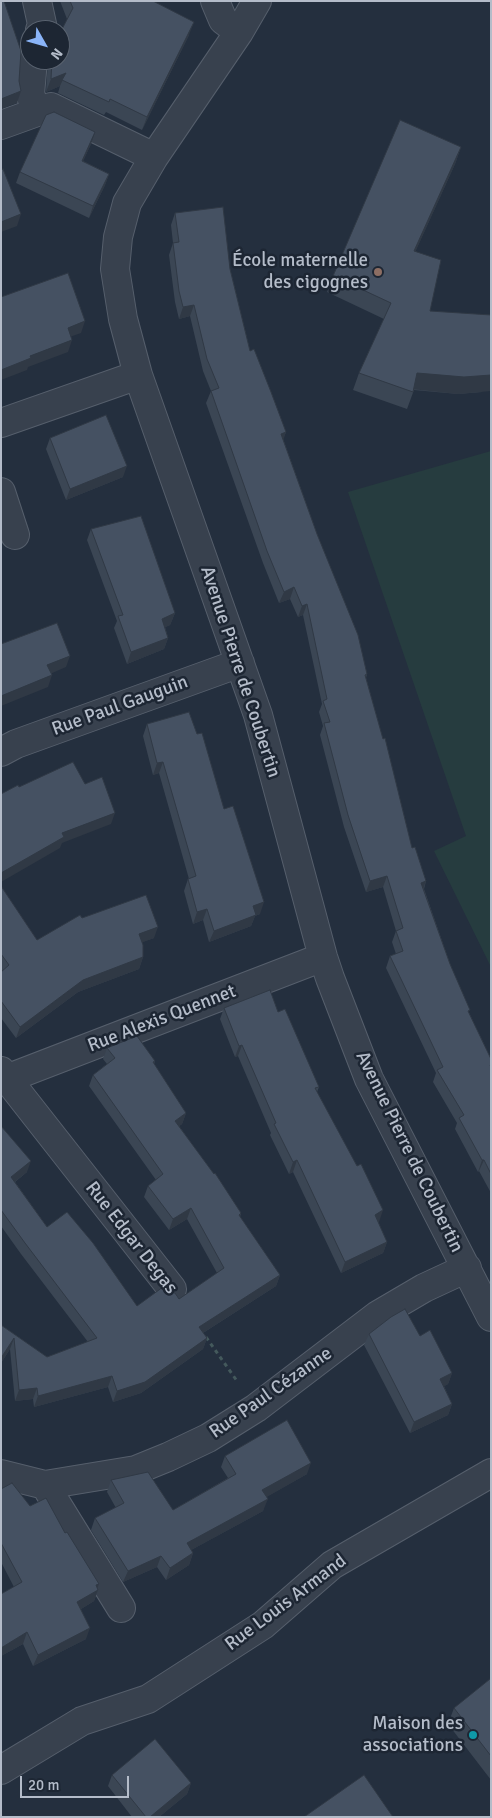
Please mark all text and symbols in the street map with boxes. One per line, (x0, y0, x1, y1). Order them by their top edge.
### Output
north arrow (20, 20, 70, 70)
text: N (47, 45, 66, 63)
place label: École maternelle des cigognes (232, 250, 368, 294)
marker: École maternelle des cigognes (372, 266, 384, 278)
street label: Avenue Pierre de Coubertin (195, 563, 285, 781)
street label: Rue Paul Gauguin (49, 671, 191, 741)
street label: Rue Alexis Quennet (85, 980, 239, 1058)
street label: Avenue Pierre de Coubertin (350, 1048, 468, 1256)
street label: Rue Edgar Degas (80, 1177, 182, 1299)
street label: Rue Paul Cézanne (205, 1342, 337, 1444)
street label: Rue Louis Armand (221, 1550, 351, 1656)
place label: Maison des associations (363, 1713, 463, 1757)
marker: Maison des associations (467, 1729, 479, 1741)
scale bar (22, 1766, 131, 1798)
text: 20 m (28, 1776, 59, 1794)

